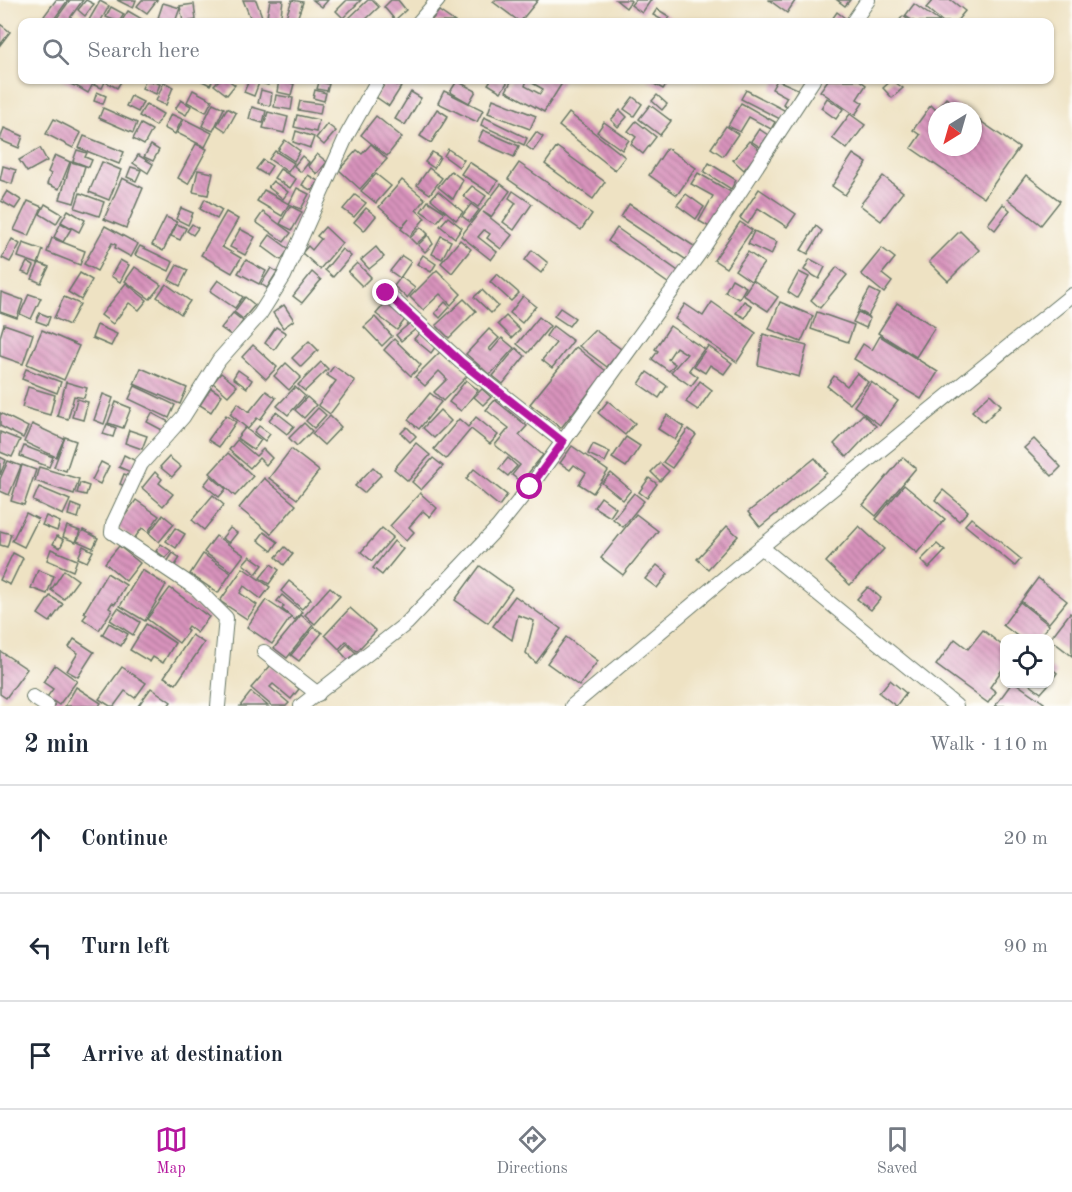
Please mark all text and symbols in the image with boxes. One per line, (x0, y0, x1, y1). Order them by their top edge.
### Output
search box (18, 18, 1054, 84)
icon: search (39, 35, 72, 68)
text: Search here (87, 40, 200, 62)
north arrow (928, 102, 982, 156)
route end (372, 279, 398, 305)
route start (516, 473, 542, 499)
map controls (1000, 634, 1054, 688)
button: locate (1000, 634, 1054, 688)
text: 2 min (24, 732, 89, 758)
text: Walk · 110 m (929, 735, 1048, 755)
icon: ahead (24, 823, 57, 856)
text: Continue (81, 828, 168, 850)
text: 20 m (1003, 829, 1048, 849)
icon: left (24, 931, 57, 964)
text: Turn left (81, 936, 170, 958)
text: 90 m (1003, 937, 1048, 957)
icon: arrive (24, 1039, 57, 1072)
text: Arrive at destination (81, 1044, 283, 1066)
tab: Map (155, 1123, 188, 1179)
tab: Directions (497, 1123, 568, 1179)
tab: Saved (877, 1123, 917, 1179)

